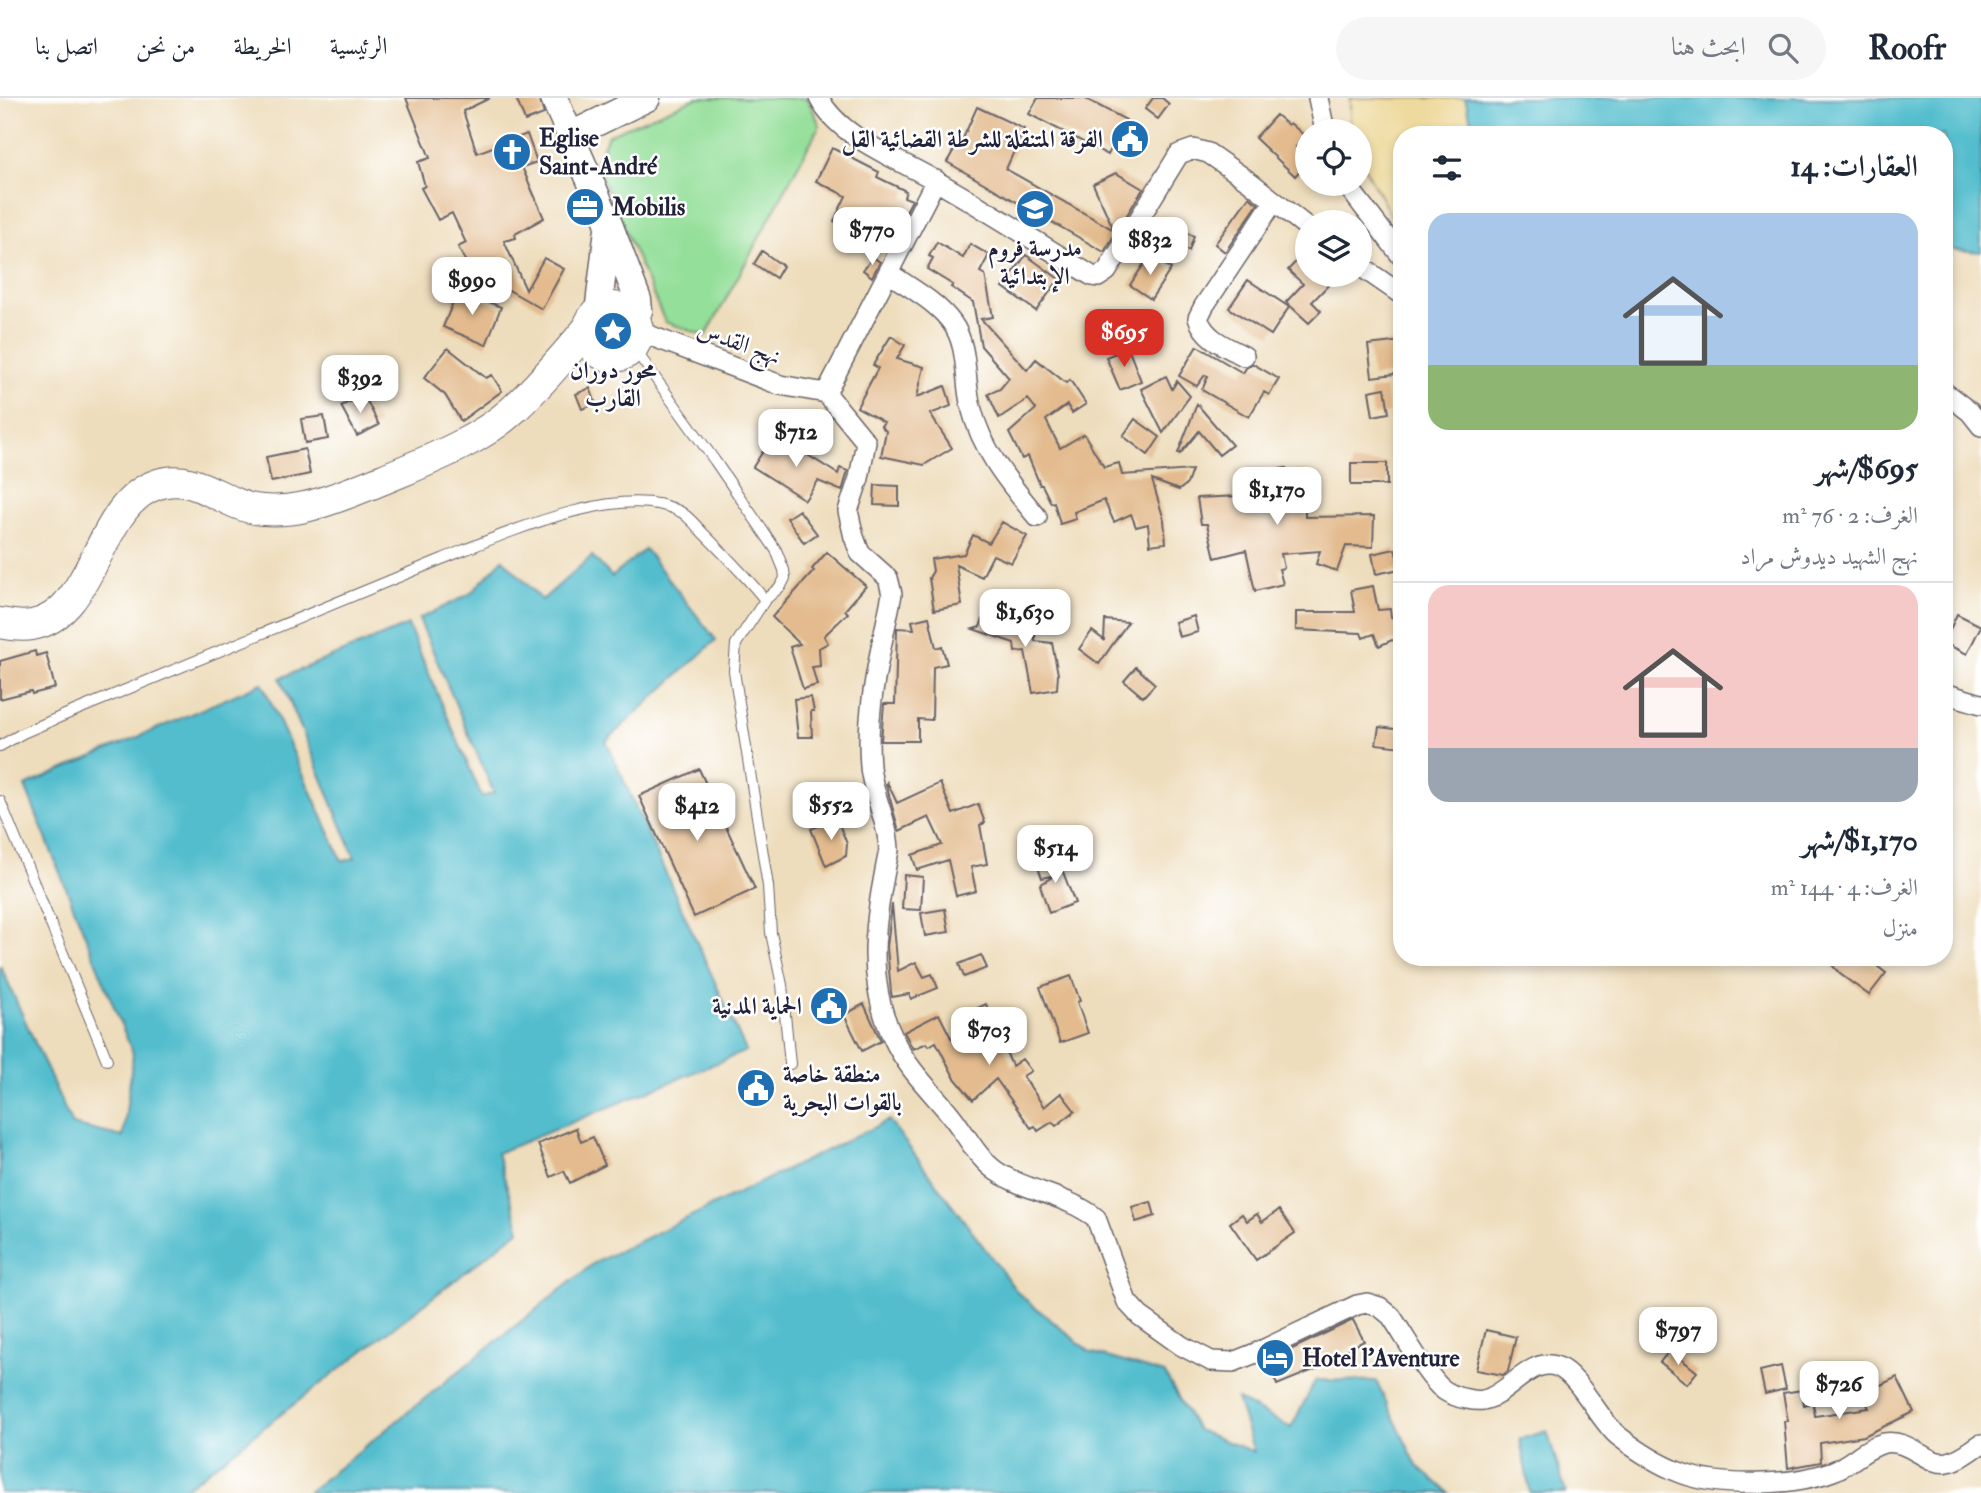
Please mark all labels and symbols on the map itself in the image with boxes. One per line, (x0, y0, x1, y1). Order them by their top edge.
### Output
public building icon: الفرقة المتنقلة للشرطة القضائية القل (1109, 118, 1151, 160)
place label: Eglise Saint-André (539, 123, 658, 182)
place label: الفرقة المتنقلة للشرطة القضائية القل (842, 124, 1103, 156)
church icon: Eglise Saint-André (491, 131, 533, 173)
office icon: Mobilis (564, 186, 606, 228)
school or university icon: مدرسة فروم الإبتدائية (1014, 188, 1056, 230)
place label: Mobilis (611, 192, 685, 223)
pin: $770 (831, 208, 913, 267)
pin: $832 (1109, 218, 1191, 277)
place label: مدرسة فروم الإبتدائية (988, 233, 1082, 293)
pin: $990 (431, 258, 513, 317)
place icon: محور دوران القارب (592, 310, 634, 352)
pin: $695 (1083, 310, 1165, 369)
street label: نهج القدس (691, 314, 785, 377)
place label: محور دوران القارب (570, 355, 657, 414)
pin: $392 (319, 356, 401, 415)
pin: $712 (755, 410, 837, 469)
pin: $1,170 (1220, 468, 1334, 527)
pin: $1,630 (968, 589, 1082, 649)
pin: $552 (790, 782, 872, 842)
pin: $412 (656, 784, 738, 843)
pin: $514 (1014, 826, 1096, 885)
public building icon: الحماية المدنية (808, 985, 850, 1027)
place label: الحماية المدنية (712, 991, 802, 1022)
pin: $703 (948, 1007, 1030, 1067)
place label: منطقة خاصة بالقوات البحرية (783, 1059, 902, 1118)
public building icon: منطقة خاصة بالقوات البحرية (735, 1067, 777, 1109)
pin: $797 (1637, 1308, 1719, 1367)
hotel icon: Hotel l'Aventure (1254, 1337, 1296, 1379)
place label: Hotel l'Aventure (1302, 1343, 1459, 1374)
pin: $726 (1798, 1362, 1880, 1421)

